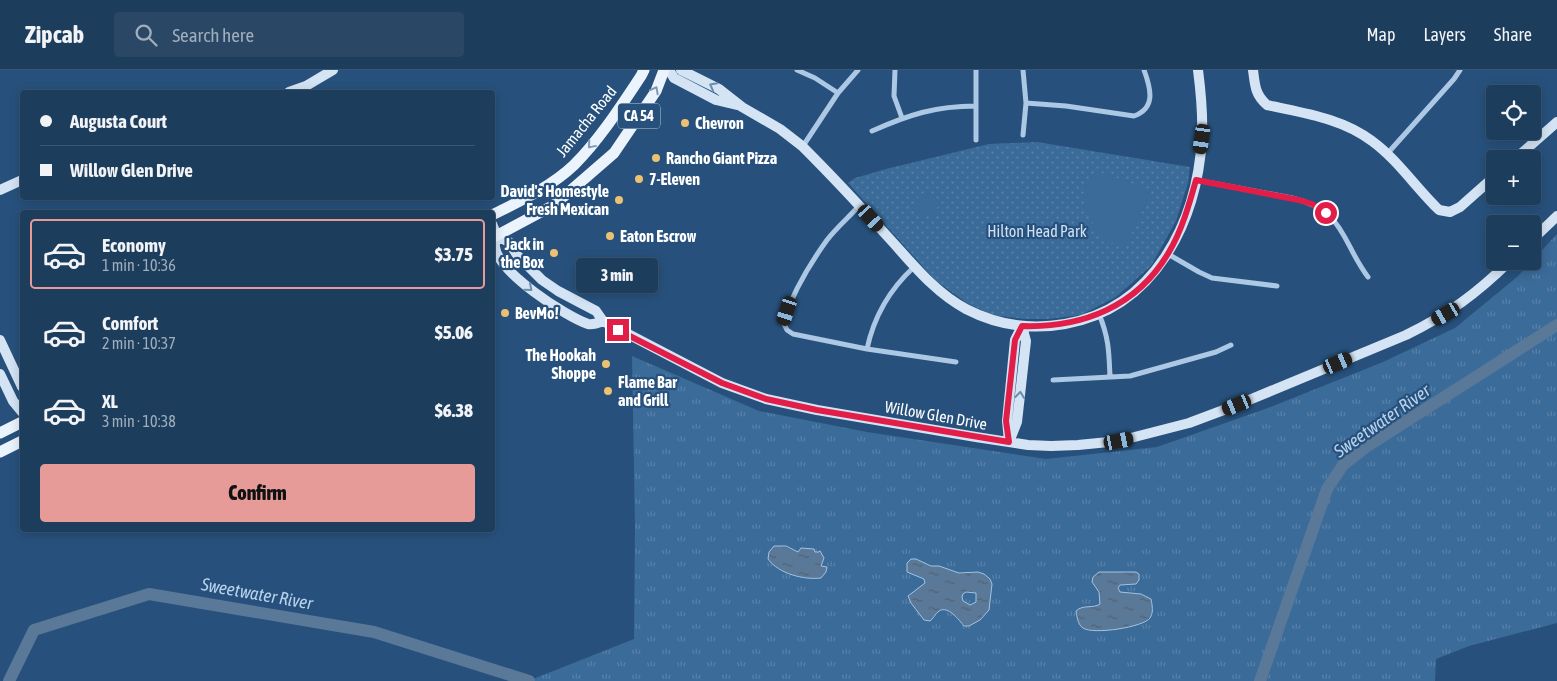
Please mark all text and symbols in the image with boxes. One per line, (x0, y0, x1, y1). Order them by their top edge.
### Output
search box (114, 12, 464, 57)
text: Zipcab (25, 21, 84, 48)
icon: search (132, 21, 160, 49)
text: Search here (172, 24, 254, 46)
text: Map (1366, 24, 1395, 45)
text: Layers (1423, 24, 1466, 45)
text: Share (1494, 24, 1532, 45)
street label: Jamacha Road (552, 82, 620, 160)
one-way arrow (709, 82, 718, 92)
map controls (1486, 85, 1541, 270)
button: locate (1486, 85, 1541, 140)
one-way arrow (649, 87, 659, 96)
road number: CA 54 (618, 104, 660, 128)
text: Augusta Court (70, 110, 167, 132)
place label: Chevron (695, 114, 744, 132)
marker: Chevron (679, 117, 691, 129)
car (1192, 123, 1211, 155)
one-way arrow (588, 139, 596, 148)
place label: Rancho Giant Pizza (666, 149, 777, 167)
button: + (1486, 150, 1541, 205)
marker: Rancho Giant Pizza (650, 152, 662, 164)
text: Willow Glen Drive (70, 159, 193, 181)
place label: 7-Eleven (649, 170, 700, 188)
marker: 7-Eleven (633, 173, 645, 185)
place label: David's Homestyle Fresh Mexican (500, 182, 609, 218)
marker: David's Homestyle Fresh Mexican (613, 194, 625, 206)
car (855, 202, 886, 234)
route start (1315, 202, 1337, 224)
button: − (1486, 215, 1541, 270)
park label: Hilton Head Park (987, 222, 1087, 240)
place label: Eaton Escrow (620, 227, 697, 245)
marker: Eaton Escrow (604, 230, 616, 242)
icon: car (42, 232, 87, 277)
text: Economy (102, 234, 166, 256)
place label: Jack in the Box (500, 235, 545, 271)
text: $3.75 (435, 243, 473, 265)
marker: Jack in the Box (548, 247, 560, 259)
text: 1 min · 10:36 (102, 256, 176, 274)
callout: 3 min (577, 258, 659, 292)
text: 3 min (601, 266, 633, 284)
one-way arrow (524, 283, 533, 292)
car (775, 294, 798, 328)
car (1429, 300, 1462, 328)
place label: BevMo! (515, 304, 559, 322)
marker: BevMo! (499, 307, 511, 319)
icon: car (42, 310, 87, 355)
text: Comfort (102, 312, 158, 334)
route end (607, 319, 629, 341)
text: $5.06 (435, 321, 473, 343)
text: 2 min · 10:37 (102, 334, 176, 352)
place label: The Hookah Shoppe (526, 346, 596, 382)
car (1321, 350, 1354, 376)
marker: The Hookah Shoppe (600, 358, 612, 370)
place label: Flame Bar and Grill (618, 373, 677, 409)
water label: Sweetwater River (1329, 379, 1435, 462)
marker: Flame Bar and Grill (602, 385, 614, 397)
icon: car (42, 388, 87, 433)
text: XL (102, 390, 118, 412)
one-way arrow (1014, 391, 1025, 399)
car (1220, 392, 1253, 418)
street label: Willow Glen Drive (883, 397, 989, 433)
text: $6.38 (435, 399, 473, 421)
text: 3 min · 10:38 (102, 412, 176, 430)
car (1102, 431, 1135, 451)
button: Confirm (40, 464, 475, 522)
water label: Sweetwater River (199, 573, 315, 614)

